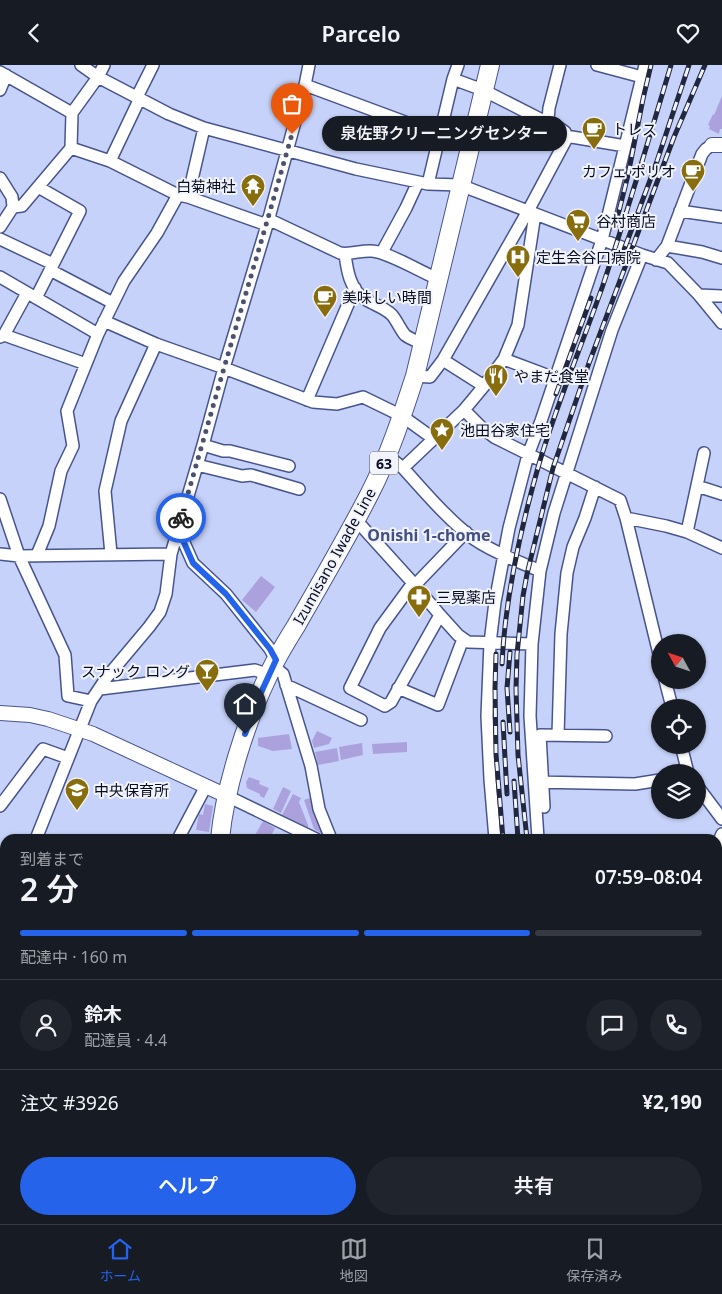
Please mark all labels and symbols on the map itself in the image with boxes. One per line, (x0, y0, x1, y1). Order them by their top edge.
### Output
pin (271, 83, 313, 134)
cafe icon: トレス (581, 116, 607, 150)
callout: 泉佐野クリーニングセンター (322, 117, 567, 151)
place label: トレス (612, 119, 657, 139)
cafe icon: カフェ ポリオ (680, 158, 706, 192)
place label: カフェ ポリオ (582, 161, 676, 181)
temple icon: 白菊神社 (240, 173, 266, 207)
place label: 白菊神社 (176, 176, 236, 196)
supermarket icon: 谷村商店 (565, 208, 591, 242)
place label: 谷村商店 (596, 211, 656, 231)
hospital icon: 定生会谷口病院 (505, 244, 531, 278)
place label: 定生会谷口病院 (536, 247, 641, 267)
cafe icon: 美味しい時間 (312, 284, 338, 318)
place label: 美味しい時間 (342, 287, 432, 307)
restaurant icon: やまだ食堂 (483, 363, 509, 397)
place label: やまだ食堂 (514, 366, 589, 386)
place icon: 池田谷家住宅 (429, 417, 455, 451)
place label: 池田谷家住宅 (460, 420, 550, 440)
road number: 63 (370, 451, 398, 474)
street label: Izumisano Iwade Line (288, 484, 380, 628)
courier (156, 493, 206, 543)
district label: Onishi 1-chome (367, 524, 491, 546)
pharmacy icon: 三晃薬店 (406, 584, 432, 618)
place label: 三晃薬店 (436, 587, 496, 607)
north arrow (651, 634, 706, 689)
bar icon: スナック ロング (194, 658, 220, 692)
place label: スナック ロング (81, 661, 190, 681)
pin (224, 683, 266, 734)
school or university icon: 中央保育所 (64, 777, 90, 811)
place label: 中央保育所 (94, 780, 169, 800)

